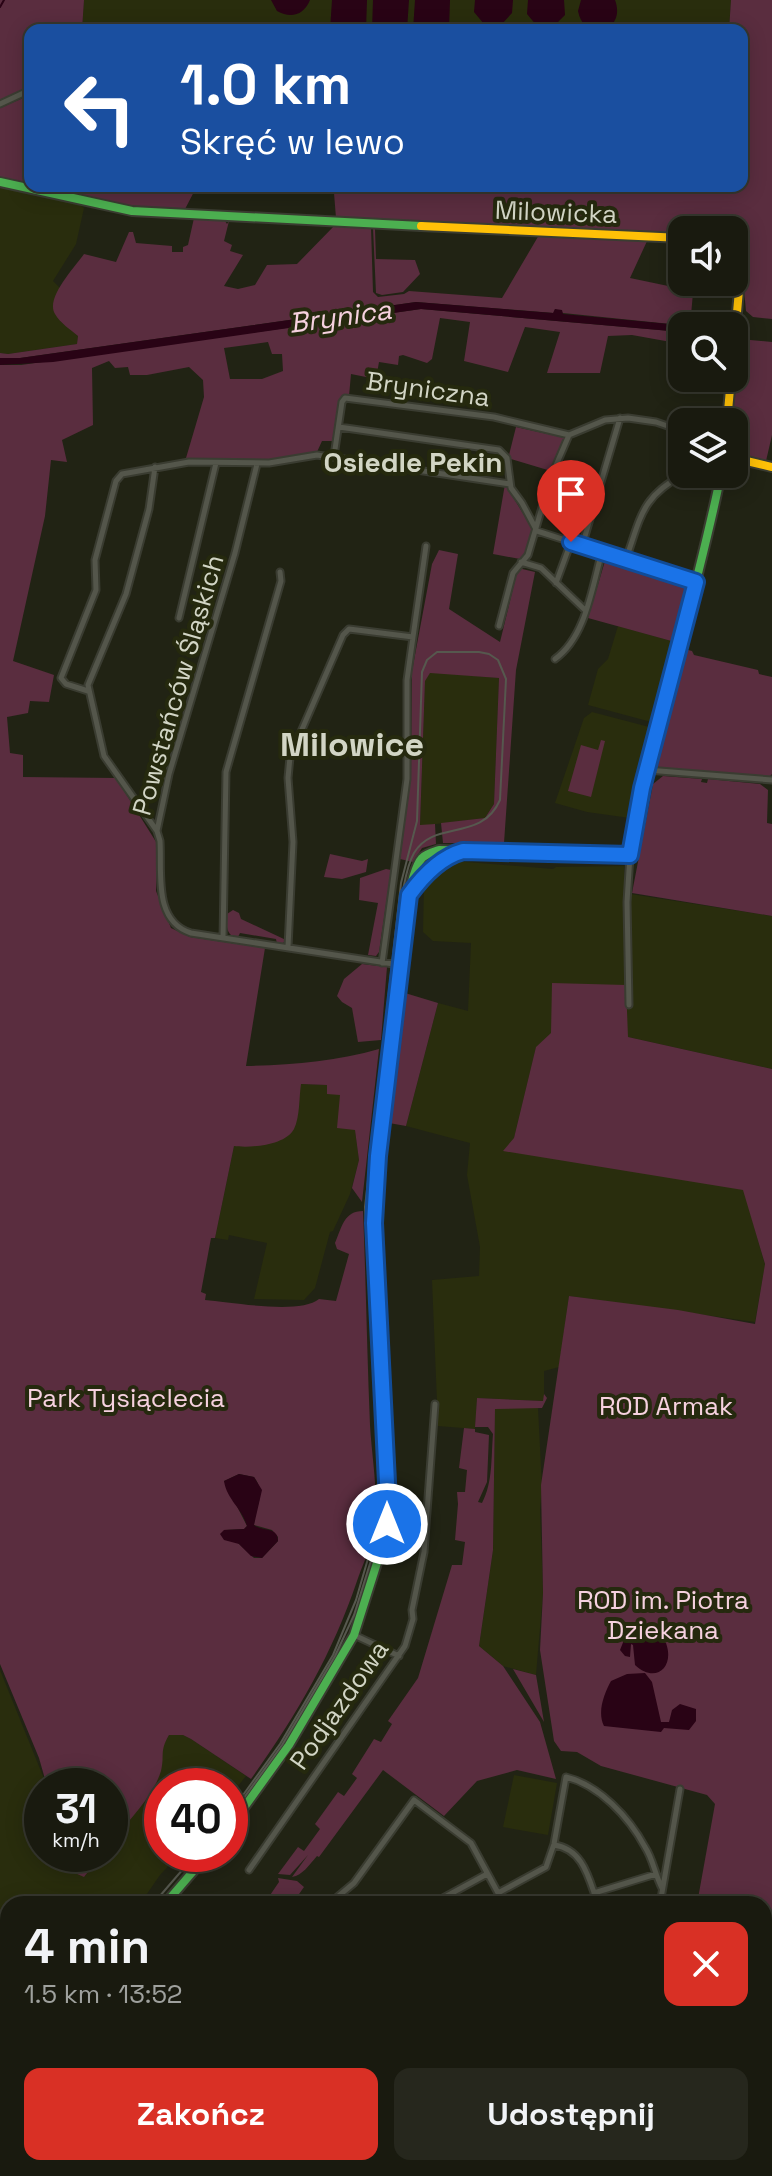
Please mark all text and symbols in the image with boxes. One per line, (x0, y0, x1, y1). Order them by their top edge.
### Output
text: 1.0 km (180, 49, 351, 120)
icon: left (48, 56, 152, 160)
text: Skręć w lewo (180, 119, 405, 165)
street label: Milowicka (494, 193, 618, 231)
map controls (668, 216, 748, 488)
button: sound (668, 216, 748, 296)
water label: Brynica (286, 291, 394, 341)
button: search (668, 312, 748, 392)
street label: Bryniczna (364, 363, 492, 415)
button: layers (668, 408, 748, 488)
district label: Osiedle Pekin (323, 444, 503, 480)
pin (537, 460, 605, 542)
icon: arrive (549, 472, 593, 516)
street label: Powstańców Śląskich (125, 551, 231, 819)
district label: Milowice (280, 723, 424, 766)
park label: Park Tysiąclecia (27, 1381, 225, 1415)
park label: ROD Armak (599, 1389, 733, 1423)
position arrow (345, 1482, 429, 1566)
park label: ROD im. Piotra Dziekana (577, 1583, 749, 1647)
street label: Podjazdowa (282, 1634, 396, 1776)
speed limit sign: 40 (144, 1768, 248, 1872)
text: 31 (55, 1784, 97, 1835)
text: km/h (52, 1827, 100, 1853)
text: 4 min (24, 1916, 150, 1977)
button: close (664, 1922, 748, 2006)
text: 1.5 km · 13:52 (24, 1977, 182, 2011)
button: Zakończ (24, 2068, 378, 2160)
button: Udostępnij (394, 2068, 748, 2160)

